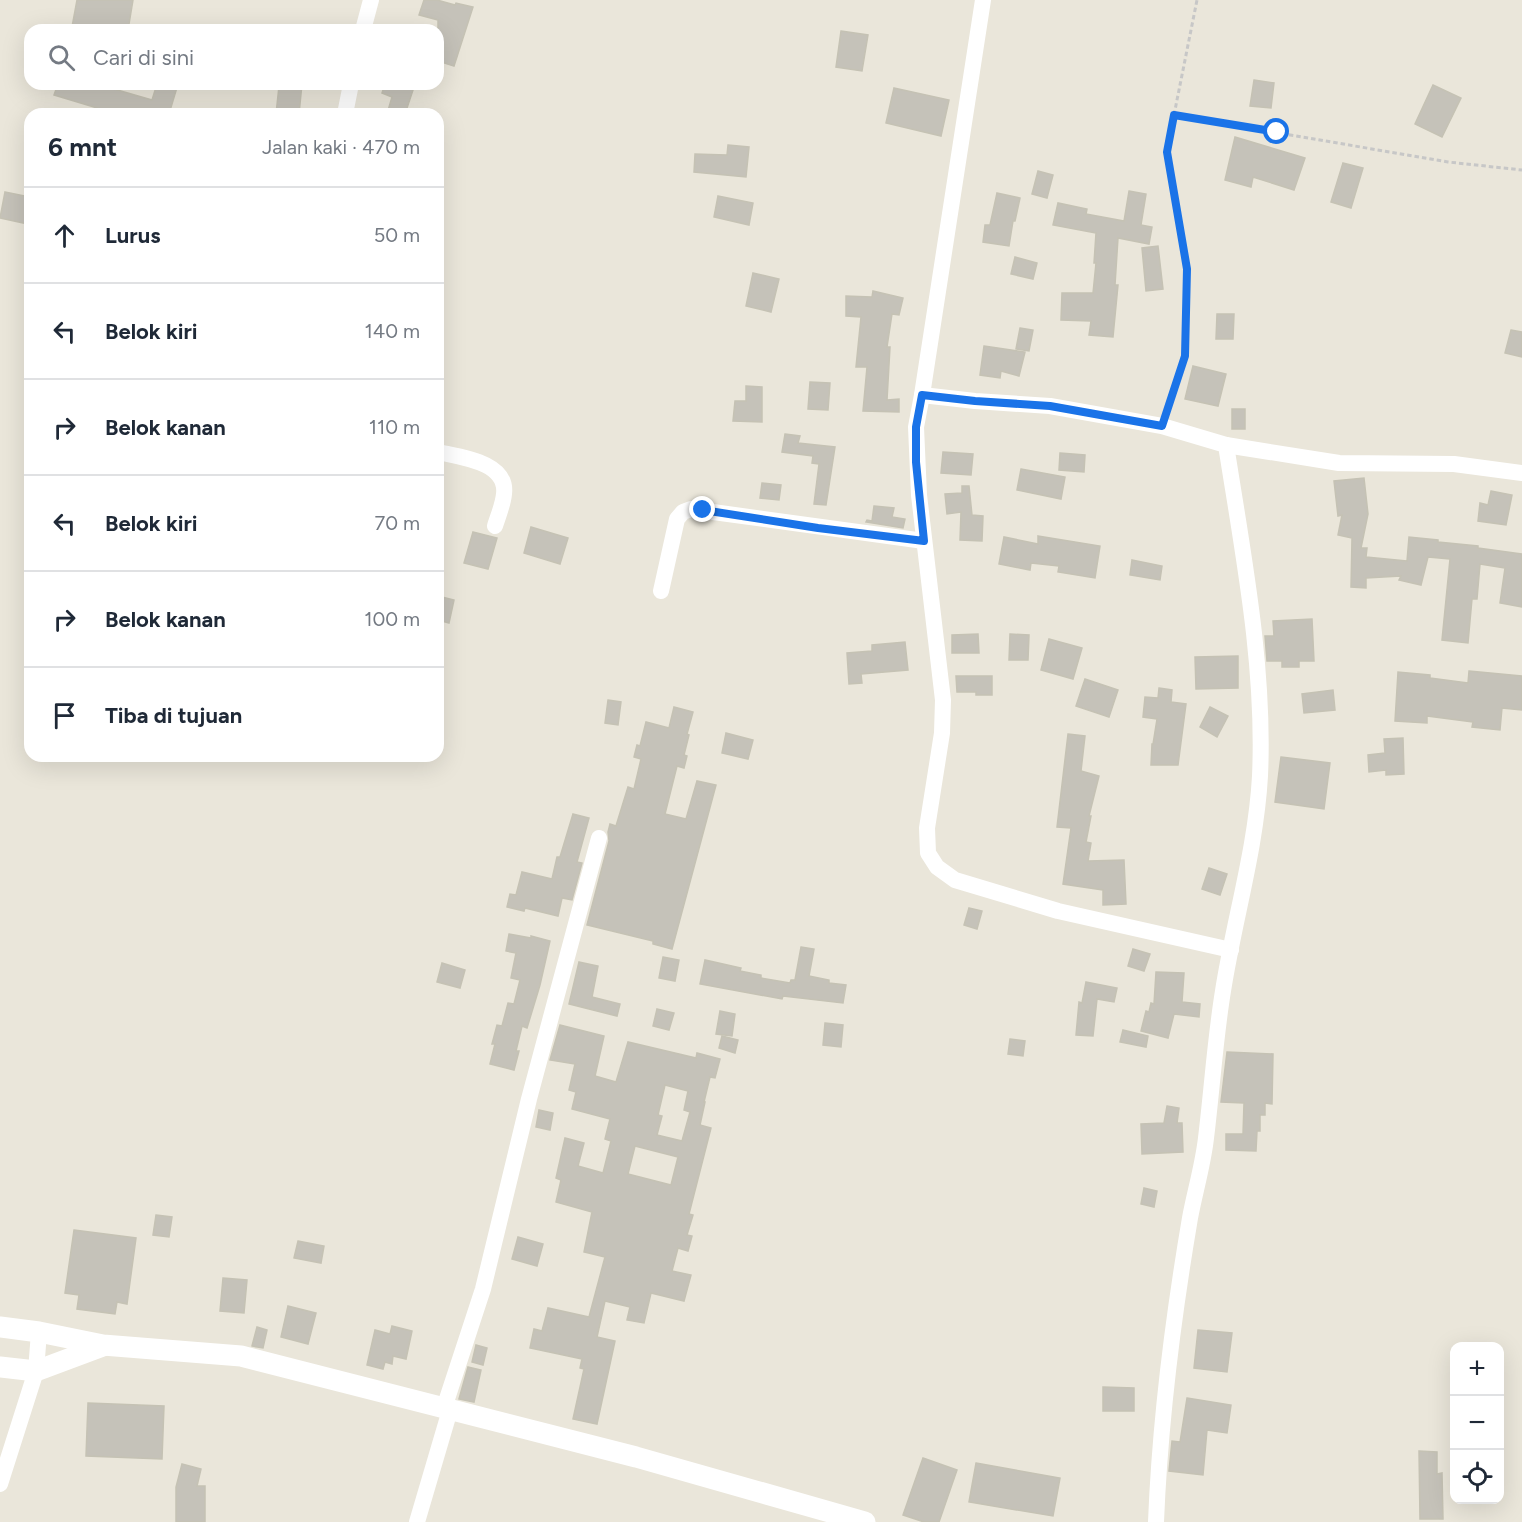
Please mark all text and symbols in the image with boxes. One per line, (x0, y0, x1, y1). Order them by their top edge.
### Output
search box (24, 24, 444, 90)
icon: search (45, 41, 78, 74)
text: Cari di sini (93, 44, 194, 71)
route start (1263, 118, 1289, 144)
text: 6 mnt (48, 131, 117, 163)
text: Jalan kaki · 470 m (262, 135, 420, 159)
icon: ahead (48, 219, 81, 252)
text: Lurus (105, 222, 160, 249)
text: 50 m (374, 223, 420, 247)
icon: left (48, 315, 81, 348)
text: Belok kiri (105, 318, 198, 345)
text: 140 m (365, 319, 420, 343)
icon: right (48, 411, 81, 444)
text: Belok kanan (105, 414, 226, 441)
text: 110 m (369, 415, 420, 439)
route end (689, 496, 715, 522)
icon: left (48, 507, 81, 540)
text: Belok kiri (105, 510, 198, 537)
text: 70 m (374, 511, 420, 535)
icon: right (48, 603, 81, 636)
text: Belok kanan (105, 606, 226, 633)
text: 100 m (364, 607, 420, 631)
icon: arrive (48, 699, 81, 732)
text: Tiba di tujuan (105, 702, 242, 729)
map controls (1450, 1342, 1504, 1504)
button: + (1450, 1342, 1504, 1396)
button: − (1450, 1396, 1504, 1450)
button: locate (1450, 1450, 1504, 1504)

